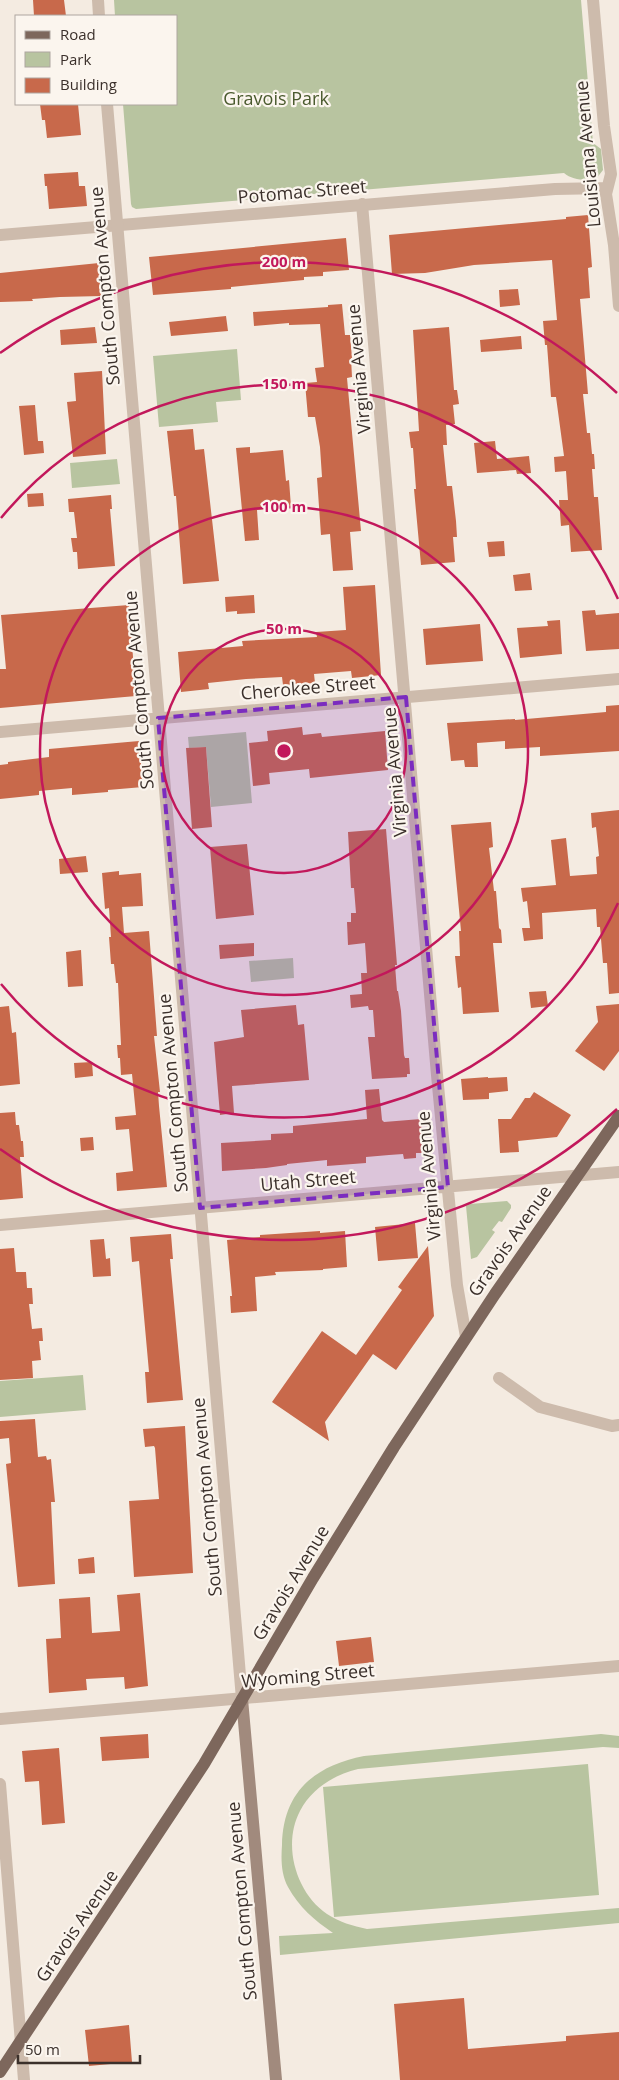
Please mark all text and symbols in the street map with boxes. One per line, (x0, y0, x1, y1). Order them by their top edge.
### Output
legend (15, 15, 178, 105)
text: Road (60, 24, 96, 44)
text: Park (60, 49, 91, 69)
text: Building (60, 74, 117, 94)
street label: Louisiana Avenue (569, 80, 605, 229)
park label: Gravois Park (223, 86, 329, 110)
street label: Potomac Street (237, 173, 367, 209)
street label: South Compton Avenue (83, 186, 125, 386)
text: 200 m (262, 251, 306, 271)
street label: Virginia Avenue (340, 303, 376, 435)
text: 150 m (262, 373, 306, 393)
text: 100 m (262, 496, 306, 516)
street label: South Compton Avenue (117, 590, 159, 790)
text: 50 m (266, 618, 302, 638)
street label: Cherokee Street (239, 669, 376, 705)
street label: Virginia Avenue (376, 706, 412, 838)
centre of rings (275, 742, 293, 760)
street label: South Compton Avenue (151, 993, 193, 1193)
street label: Virginia Avenue (410, 1110, 446, 1242)
street label: Utah Street (259, 1164, 357, 1196)
street label: Gravois Avenue (462, 1180, 557, 1301)
street label: South Compton Avenue (185, 1397, 227, 1597)
street label: Gravois Avenue (246, 1520, 334, 1645)
street label: Wyoming Street (240, 1657, 375, 1693)
street label: South Compton Avenue (220, 1801, 262, 2001)
street label: Gravois Avenue (30, 1865, 123, 1986)
scale bar (18, 2032, 140, 2064)
text: 50 m (25, 2039, 60, 2059)

